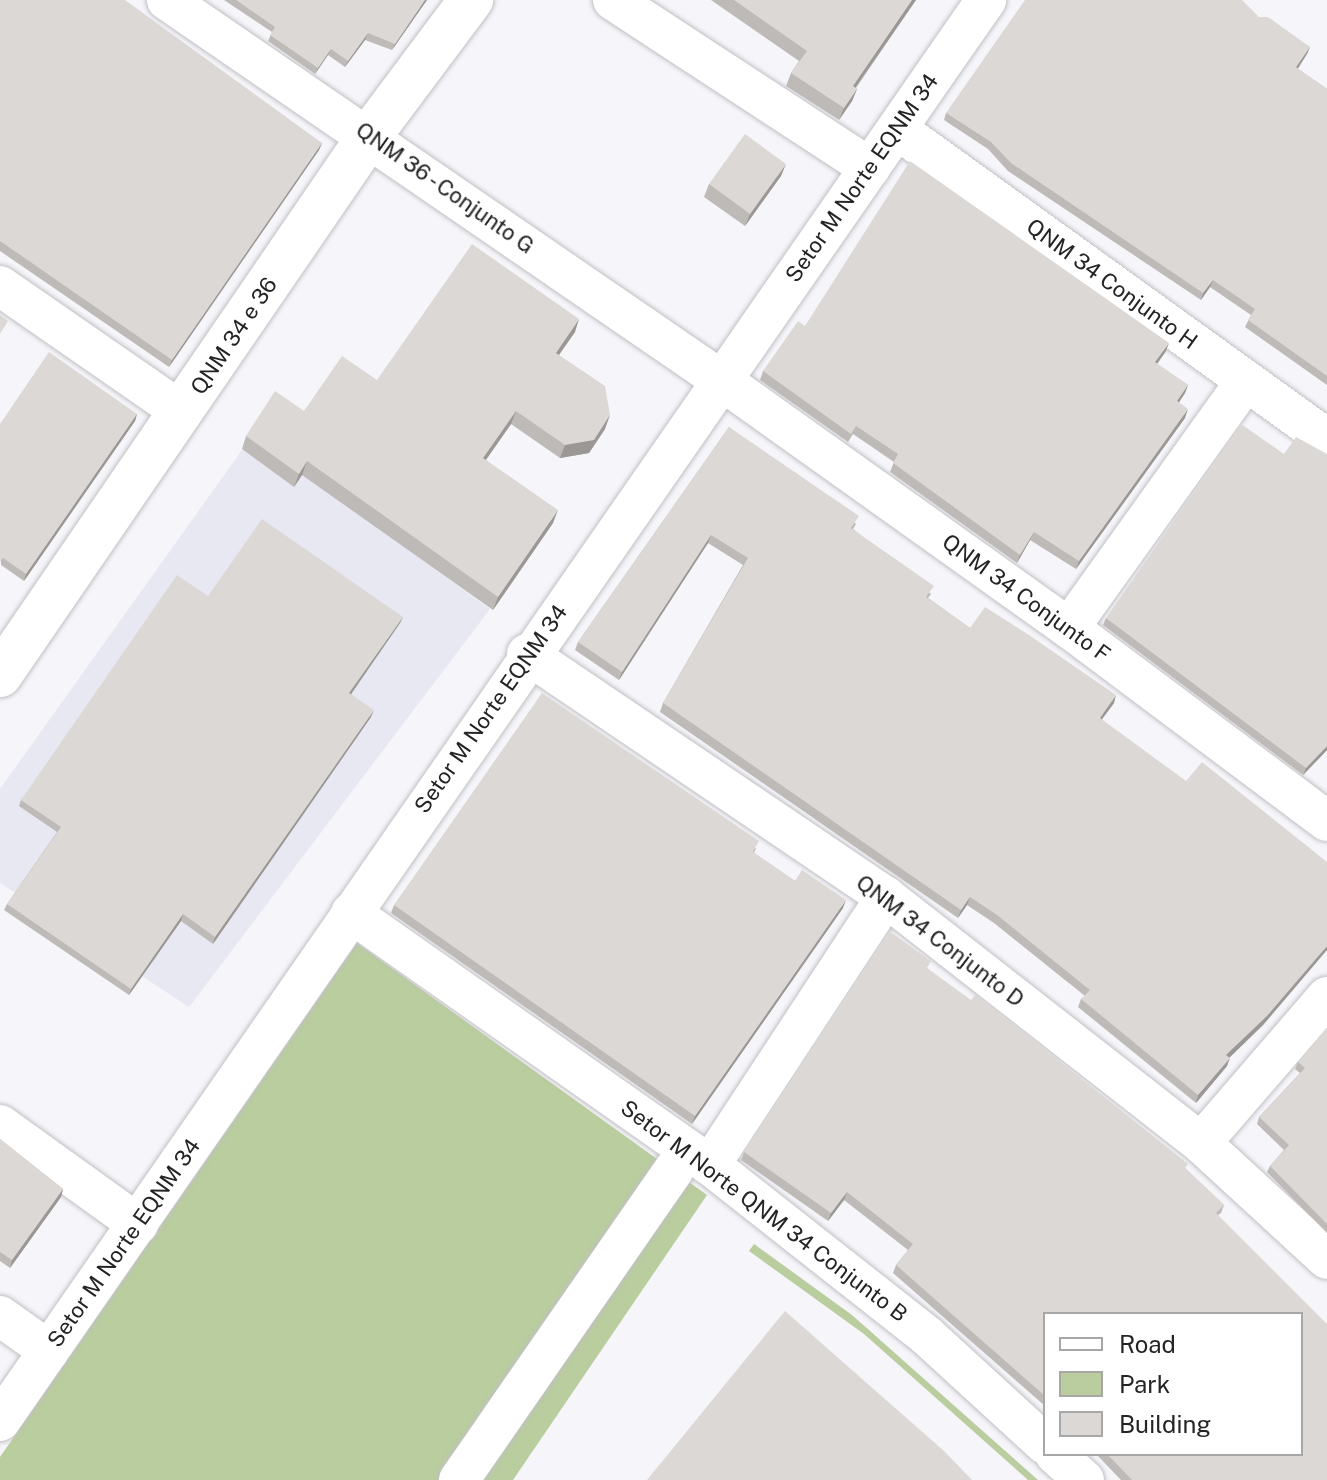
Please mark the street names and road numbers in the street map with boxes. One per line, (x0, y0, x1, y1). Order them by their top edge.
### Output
street label: Setor M Norte EQNM 34 (780, 69, 944, 287)
street label: QNM 36 - Conjunto G (348, 115, 542, 261)
street label: QNM 34 Conjunto H (1021, 213, 1203, 355)
street label: QNM 34 e 36 (185, 272, 283, 400)
street label: QNM 34 Conjunto F (937, 528, 1115, 668)
street label: Setor M Norte EQNM 34 (409, 600, 573, 818)
street label: QNM 34 Conjunto D (851, 869, 1029, 1013)
street label: Setor M Norte QNM 34 Conjunto B (615, 1094, 913, 1328)
street label: Setor M Norte EQNM 34 (42, 1134, 206, 1352)

